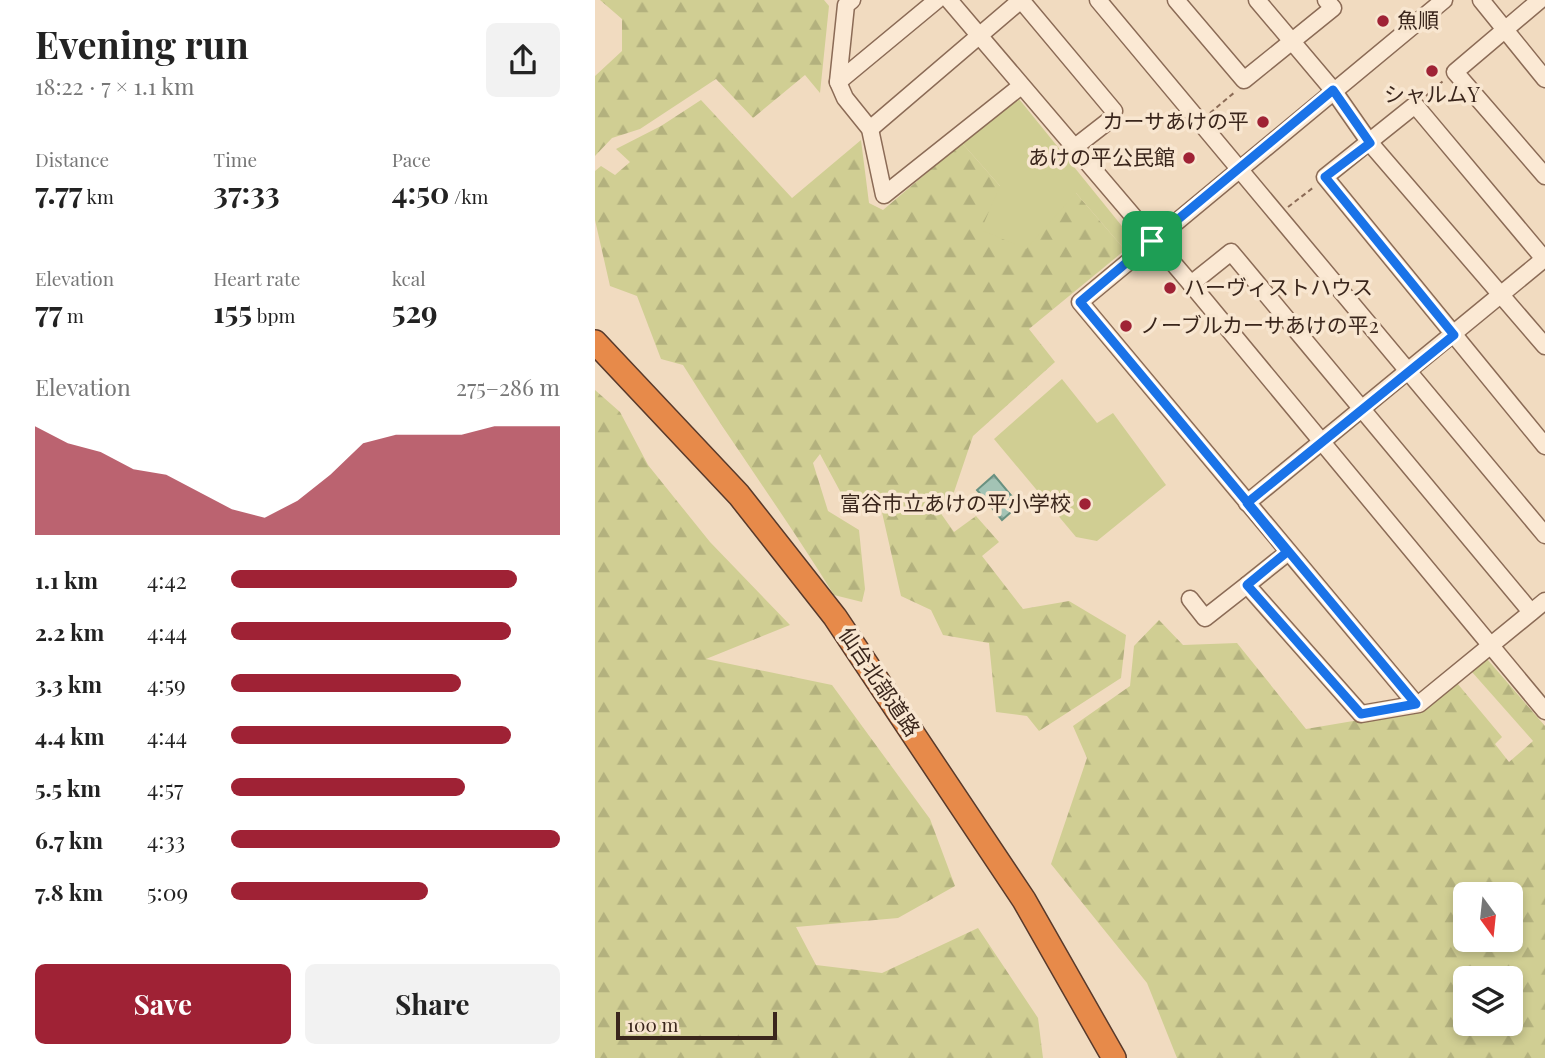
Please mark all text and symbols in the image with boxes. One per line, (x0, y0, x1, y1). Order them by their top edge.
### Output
place label: 魚順 (1397, 5, 1439, 33)
marker: 魚順 (1375, 13, 1391, 29)
text: Evening run (35, 18, 249, 69)
button: share (486, 23, 560, 97)
marker: シャルムY (1424, 63, 1440, 79)
text: 18:22 · 7 × 1.1 km (35, 70, 194, 101)
place label: シャルムY (1384, 79, 1481, 107)
place label: カーサあけの平 (1102, 106, 1249, 134)
marker: カーサあけの平 (1255, 114, 1271, 130)
place label: あけの平公民館 (1028, 142, 1175, 170)
text: Distance (35, 146, 109, 172)
text: Time (213, 146, 257, 172)
text: Pace (392, 146, 431, 172)
marker: あけの平公民館 (1181, 150, 1197, 166)
text: 7.77 (35, 172, 82, 212)
text: 37:33 (213, 172, 280, 212)
text: 4:50 (392, 172, 449, 212)
text: km (82, 183, 114, 209)
text: /km (449, 183, 488, 209)
pin (1122, 211, 1182, 271)
icon: arrive (1133, 222, 1171, 260)
text: Elevation (35, 265, 114, 291)
text: Heart rate (213, 265, 300, 291)
text: kcal (392, 265, 426, 291)
place label: ハーヴィストハウス (1184, 272, 1373, 300)
marker: ハーヴィストハウス (1162, 280, 1178, 296)
text: 77 (35, 291, 62, 331)
text: 155 (213, 291, 252, 331)
text: 529 (392, 291, 438, 331)
text: m (62, 302, 84, 328)
text: bpm (252, 302, 295, 328)
place label: ノーブルカーサあけの平2 (1140, 310, 1379, 338)
marker: ノーブルカーサあけの平2 (1118, 318, 1134, 334)
text: Elevation (35, 371, 131, 402)
text: 275–286 m (456, 371, 560, 402)
place label: 富谷市立あけの平小学校 (840, 488, 1071, 516)
marker: 富谷市立あけの平小学校 (1077, 496, 1093, 512)
text: 1.1 km (35, 564, 98, 595)
text: 4:42 (147, 564, 187, 595)
text: 2.2 km (35, 616, 104, 647)
text: 4:44 (147, 616, 187, 647)
street label: 仙台北部道路 (834, 621, 927, 741)
text: 3.3 km (35, 668, 102, 699)
text: 4:59 (147, 668, 186, 699)
text: 4.4 km (35, 720, 105, 751)
text: 4:44 (147, 720, 187, 751)
text: 5.5 km (35, 772, 101, 803)
text: 4:57 (147, 772, 183, 803)
text: 6.7 km (35, 824, 103, 855)
text: 4:33 (147, 824, 185, 855)
text: 7.8 km (35, 876, 103, 907)
text: 5:09 (147, 876, 188, 907)
north arrow (1453, 882, 1523, 952)
map controls (1453, 882, 1523, 1036)
button: Save (35, 964, 291, 1044)
button: Share (305, 964, 560, 1044)
button: layers (1453, 966, 1523, 1036)
scale bar (616, 1009, 777, 1041)
text: 100 m (627, 1011, 678, 1037)

